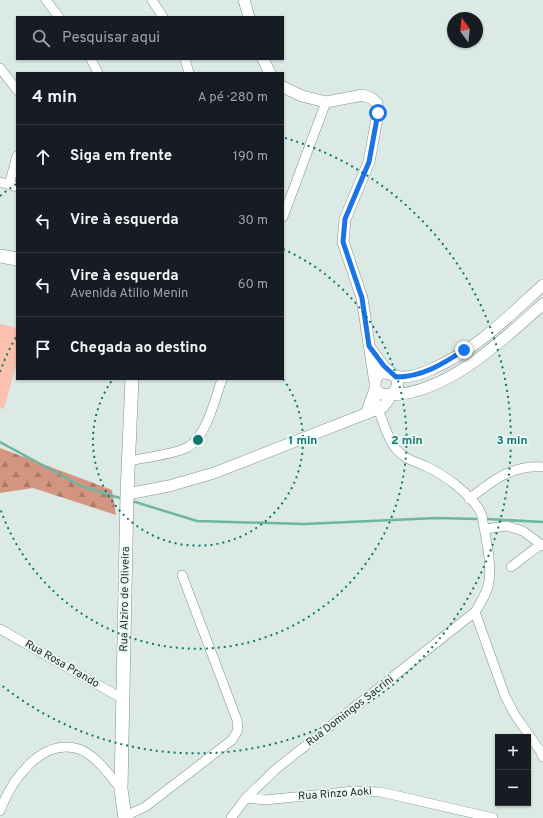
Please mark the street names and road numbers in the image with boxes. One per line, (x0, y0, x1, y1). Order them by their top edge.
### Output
street label: Rua Alziro de Oliveira (117, 546, 133, 652)
street label: Rua Rosa Prando (22, 637, 102, 691)
street label: Rua Domingos Sacrini (303, 672, 397, 750)
street label: Rua Rinzo Aoki (298, 784, 372, 804)

